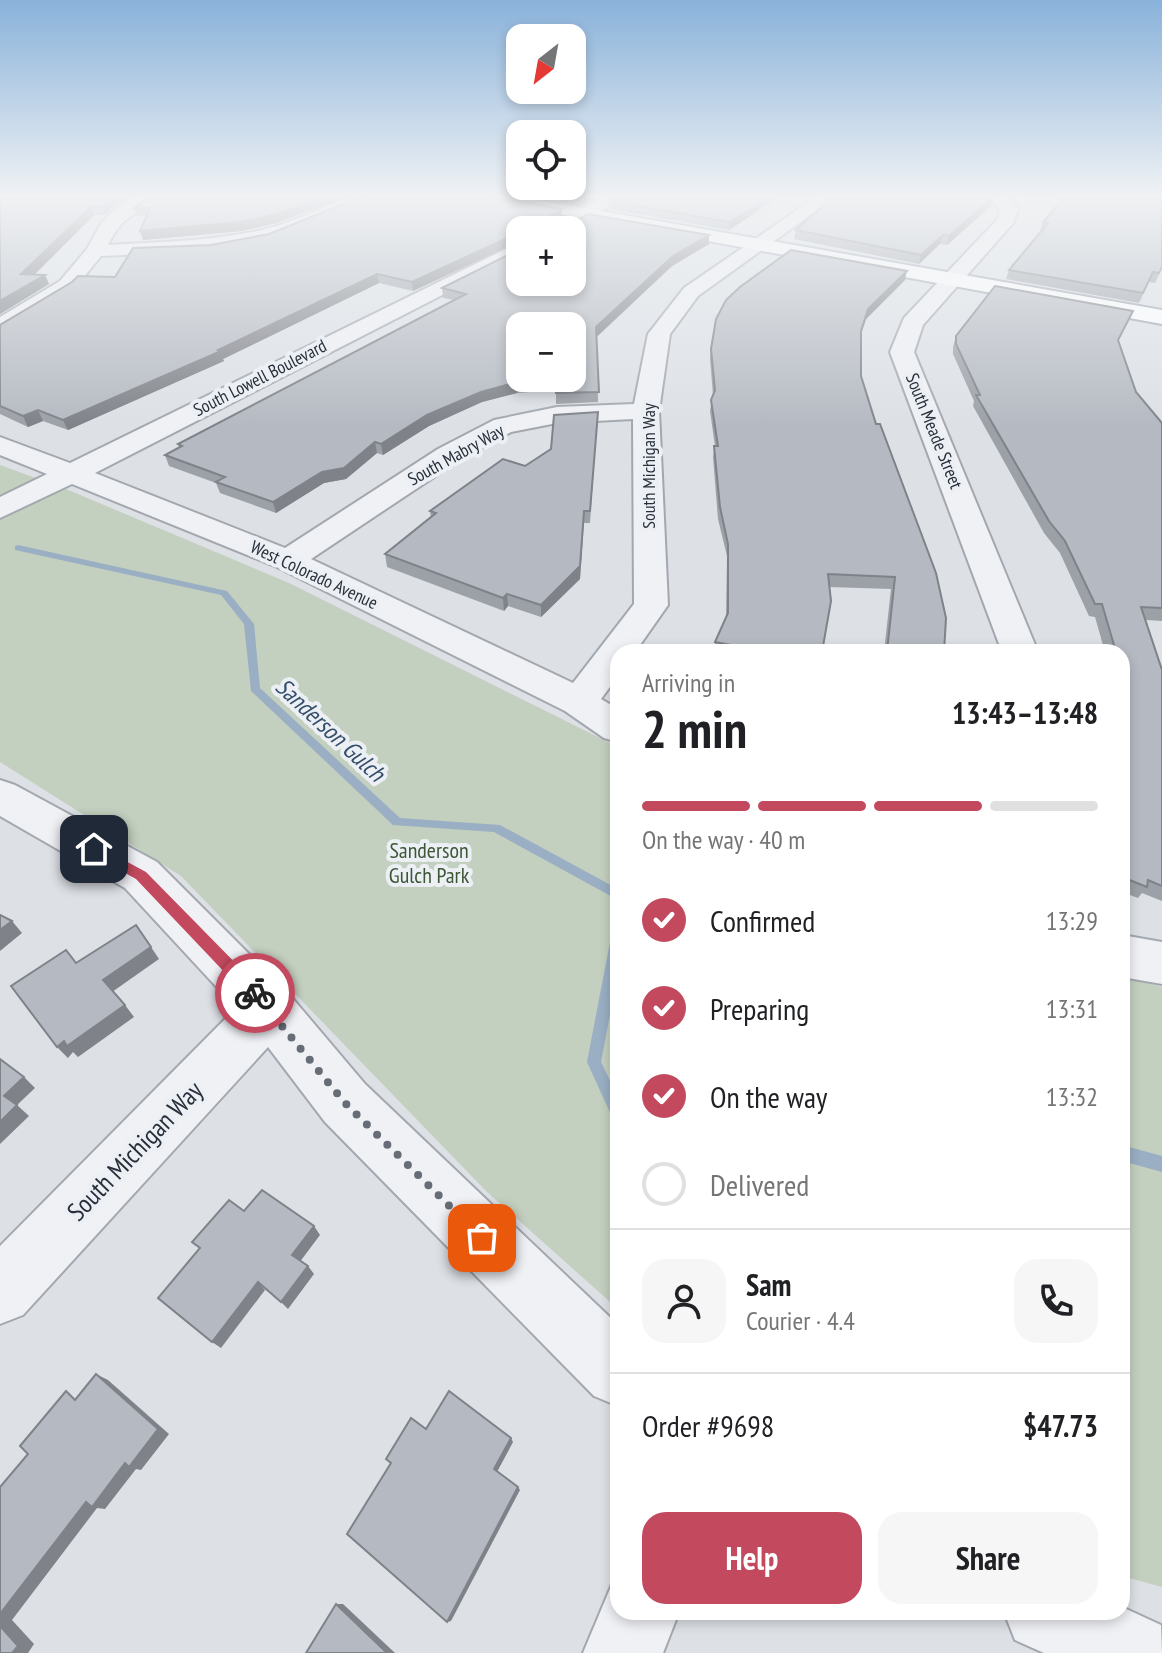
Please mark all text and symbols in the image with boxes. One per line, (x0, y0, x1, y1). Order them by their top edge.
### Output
north arrow (506, 24, 586, 104)
map controls (506, 24, 586, 392)
button: locate (506, 120, 586, 200)
button: + (506, 216, 586, 296)
button: − (506, 312, 586, 392)
street label: South Lowell Boulevard (189, 334, 330, 421)
street label: South Meade Street (901, 370, 968, 492)
street label: South Michigan Way (637, 403, 660, 529)
street label: South Mabry Way (404, 419, 508, 490)
street label: West Colorado Avenue (247, 535, 382, 614)
text: Arriving in (642, 666, 735, 699)
water label: Sanderson Gulch (269, 671, 393, 789)
text: 13:43–13:48 (952, 693, 1098, 732)
text: 2 min (642, 695, 747, 762)
pin (60, 815, 128, 883)
text: On the way · 40 m (642, 823, 805, 856)
icon: home (72, 827, 116, 871)
park label: Sanderson Gulch Park (389, 836, 470, 889)
icon: check (642, 898, 686, 942)
text: Confirmed (710, 901, 815, 940)
text: 13:29 (1046, 904, 1098, 937)
courier (215, 953, 295, 1033)
icon: bike (233, 971, 277, 1015)
icon: check (642, 986, 686, 1030)
text: Preparing (710, 989, 809, 1028)
text: 13:31 (1046, 992, 1098, 1025)
street label: South Michigan Way (60, 1074, 210, 1227)
icon: check (642, 1074, 686, 1118)
text: On the way (710, 1077, 827, 1116)
text: 13:32 (1046, 1080, 1098, 1113)
text: Delivered (710, 1165, 809, 1204)
pin (448, 1204, 516, 1272)
icon: bag (460, 1216, 504, 1260)
button: person (642, 1259, 726, 1343)
button: phone (1014, 1259, 1098, 1343)
text: Sam (746, 1265, 791, 1304)
text: Courier · 4.4 (746, 1304, 855, 1337)
text: Order #9698 (642, 1406, 774, 1445)
text: $47.73 (1023, 1406, 1098, 1445)
button: Help (642, 1512, 862, 1604)
button: Share (878, 1512, 1098, 1604)

